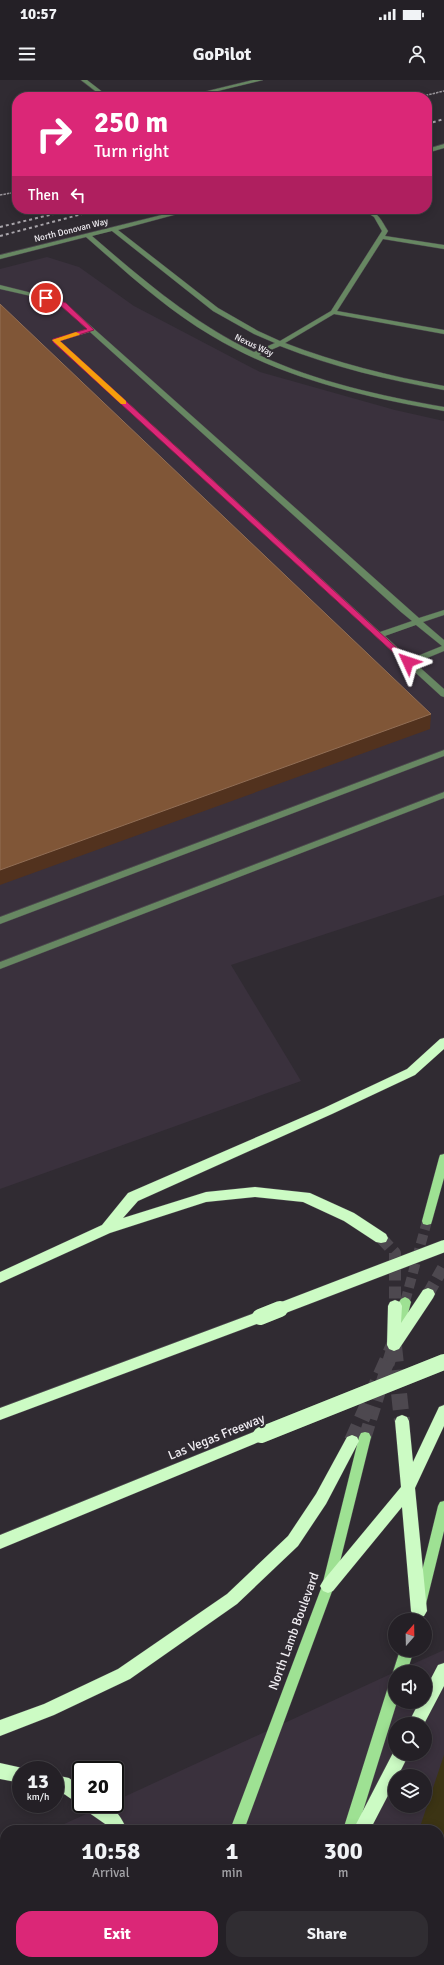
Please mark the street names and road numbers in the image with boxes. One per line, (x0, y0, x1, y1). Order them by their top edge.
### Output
street label: North Donovan Way (33, 216, 110, 245)
street label: Nexus Way (233, 332, 276, 360)
street label: Las Vegas Freeway (166, 1410, 267, 1464)
street label: North Lamb Boulevard (265, 1570, 323, 1692)

